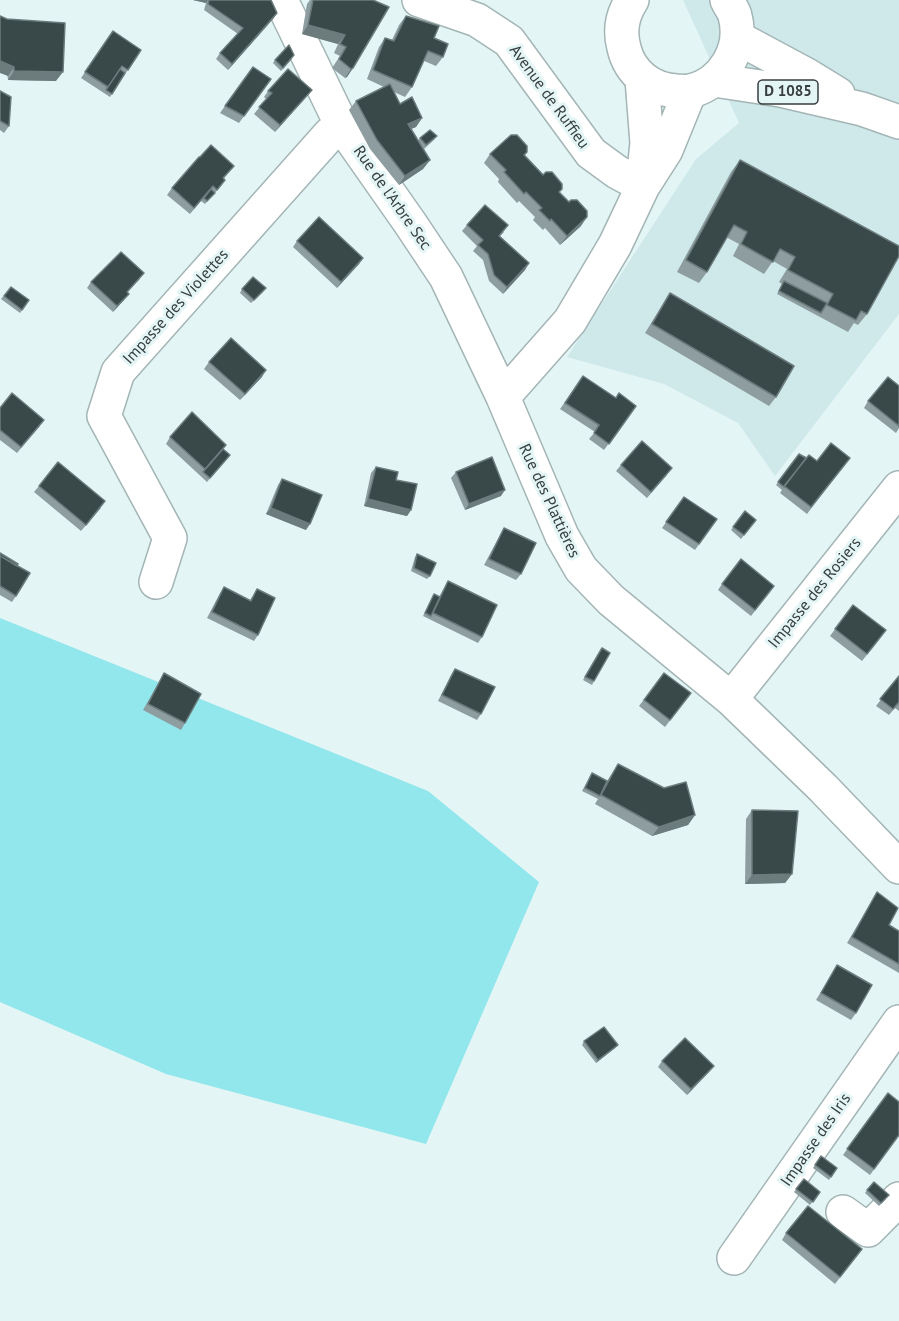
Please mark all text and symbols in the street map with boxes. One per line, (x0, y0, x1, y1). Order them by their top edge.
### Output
street label: Avenue de Ruffieu (505, 41, 593, 153)
road number: D 1085 (758, 80, 818, 104)
street label: Rue de l'Arbre Sec (349, 142, 435, 254)
street label: Impasse des Violettes (119, 246, 233, 368)
street label: Rue des Plattières (514, 441, 584, 561)
street label: Impasse des Rosiers (765, 534, 865, 652)
street label: Impasse des Iris (777, 1090, 855, 1190)

